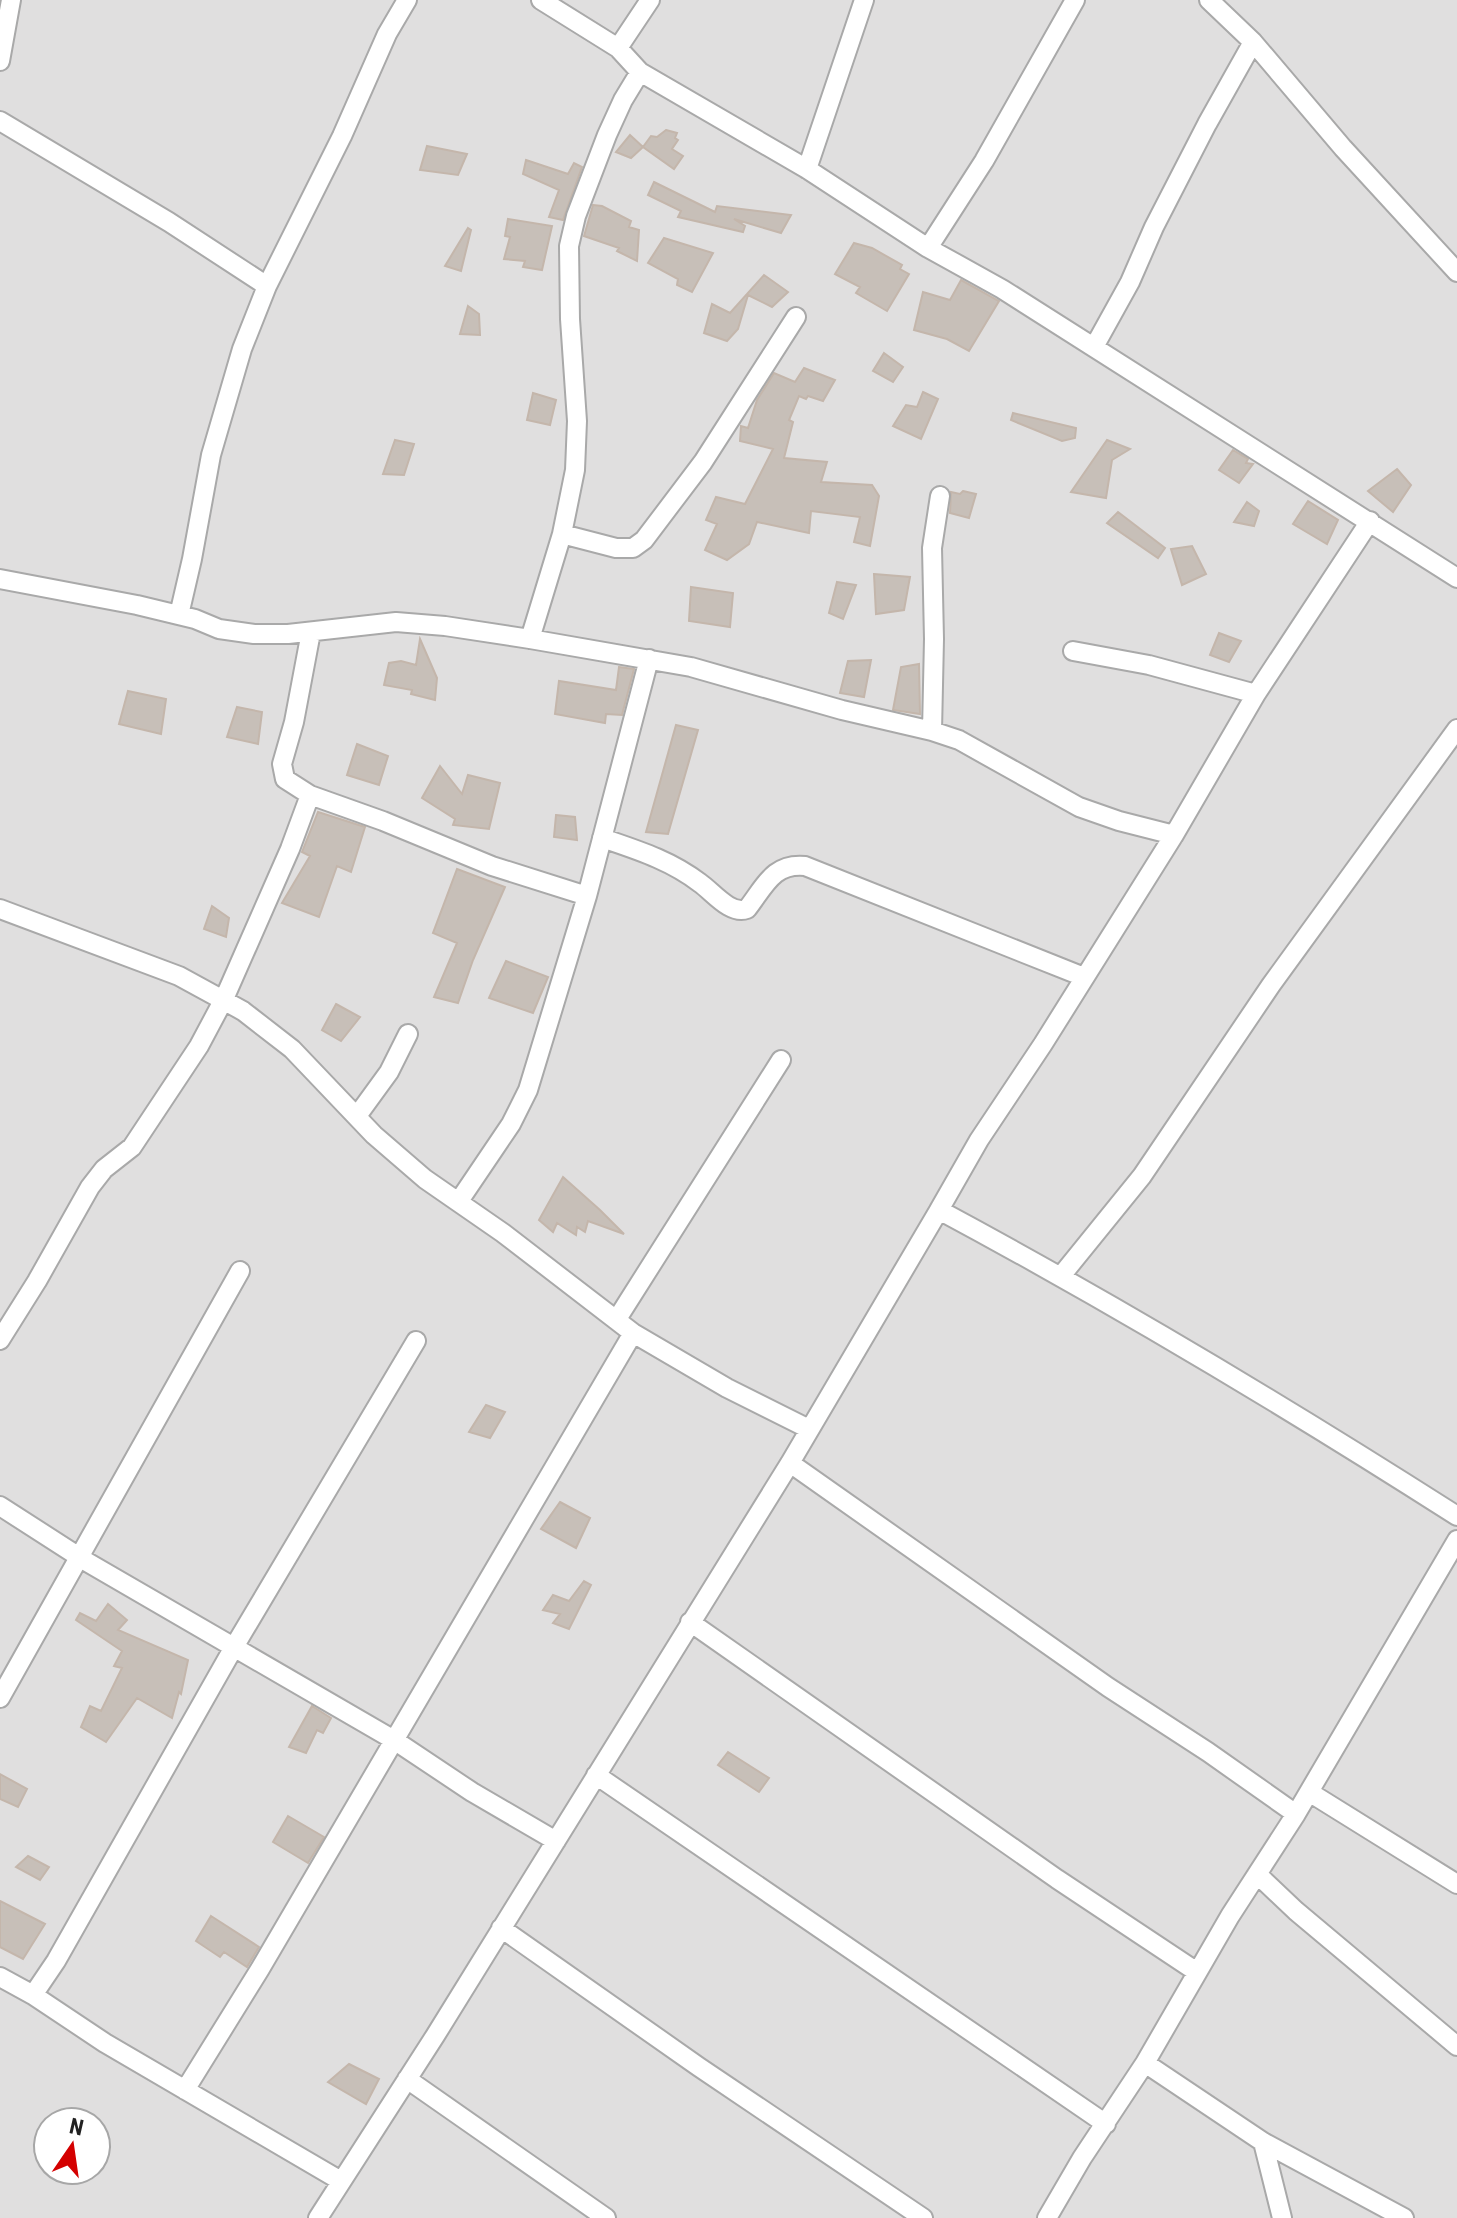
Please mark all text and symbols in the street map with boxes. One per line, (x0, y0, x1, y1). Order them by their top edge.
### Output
north arrow (32, 2106, 112, 2186)
text: N (67, 2113, 86, 2141)

